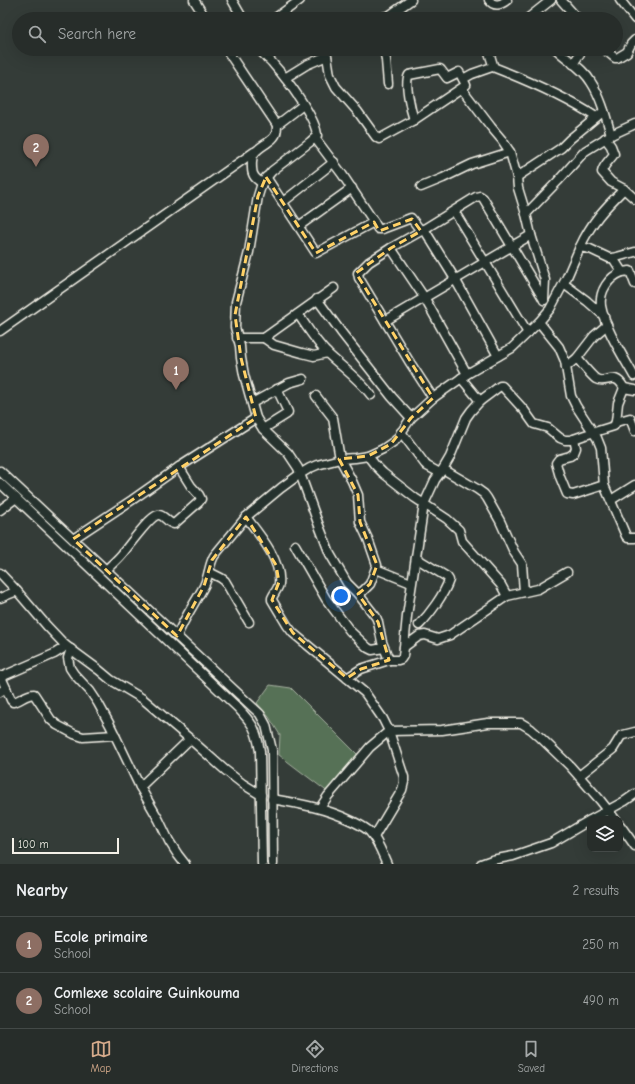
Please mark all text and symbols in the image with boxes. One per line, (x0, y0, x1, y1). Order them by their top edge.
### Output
search box (12, 12, 623, 56)
icon: search (26, 23, 48, 45)
text: Search here (58, 25, 136, 43)
pin: 2 (23, 134, 49, 167)
pin: 1 (163, 357, 189, 390)
your location (331, 586, 351, 606)
map controls (587, 816, 623, 852)
button: layers (587, 816, 623, 852)
scale bar (12, 836, 119, 855)
text: 100 m (18, 838, 49, 851)
text: Nearby (16, 881, 67, 900)
text: 2 results (572, 883, 619, 898)
text: Ecole primaire (54, 928, 148, 946)
text: 1 (26, 937, 32, 952)
text: 250 m (582, 937, 619, 952)
text: School (54, 946, 91, 961)
text: Comlexe scolaire Guinkouma (54, 984, 240, 1002)
text: 2 (26, 993, 32, 1008)
text: 490 m (583, 993, 619, 1008)
text: School (54, 1002, 91, 1017)
tab: Map (90, 1038, 112, 1075)
tab: Directions (292, 1038, 338, 1075)
tab: Saved (518, 1038, 545, 1075)

